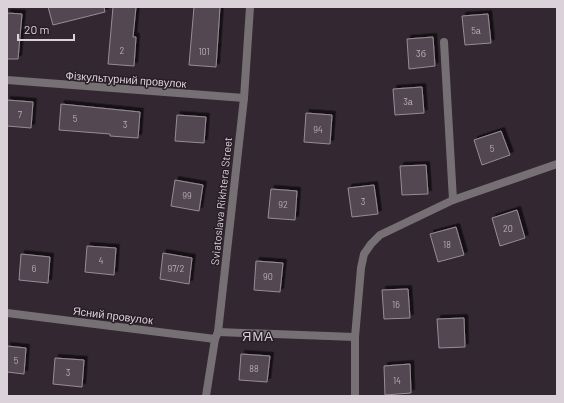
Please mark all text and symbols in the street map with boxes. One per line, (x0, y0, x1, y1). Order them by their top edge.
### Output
scale bar (18, 16, 74, 42)
text: 20 m (24, 22, 50, 36)
house number: 5а (471, 25, 481, 36)
house number: 2 (120, 45, 125, 56)
house number: 101 (198, 46, 210, 57)
house number: 3б (416, 48, 426, 59)
street label: Фізкультурний провулок (65, 68, 187, 90)
house number: 3а (403, 96, 413, 107)
house number: 7 (18, 109, 23, 120)
house number: 5 (73, 113, 78, 124)
house number: 3 (123, 119, 128, 130)
house number: 94 (313, 124, 323, 135)
street label: Sviatoslava Rikhtera Street (208, 136, 234, 266)
house number: 5 (490, 143, 495, 154)
house number: 99 (182, 190, 192, 201)
house number: 3 (361, 196, 366, 207)
house number: 92 (278, 199, 288, 210)
house number: 20 (503, 223, 513, 234)
house number: 18 (443, 239, 451, 250)
house number: 4 (99, 255, 104, 266)
house number: 6 (32, 263, 37, 274)
house number: 97/2 (168, 263, 185, 274)
house number: 90 (263, 271, 273, 282)
house number: 16 (392, 299, 400, 310)
street label: Ясний провулок (72, 304, 154, 326)
district label: ЯМА (242, 328, 274, 344)
house number: 5 (14, 355, 19, 366)
house number: 88 (249, 363, 259, 374)
house number: 3 (66, 367, 71, 378)
house number: 14 (393, 375, 401, 386)

